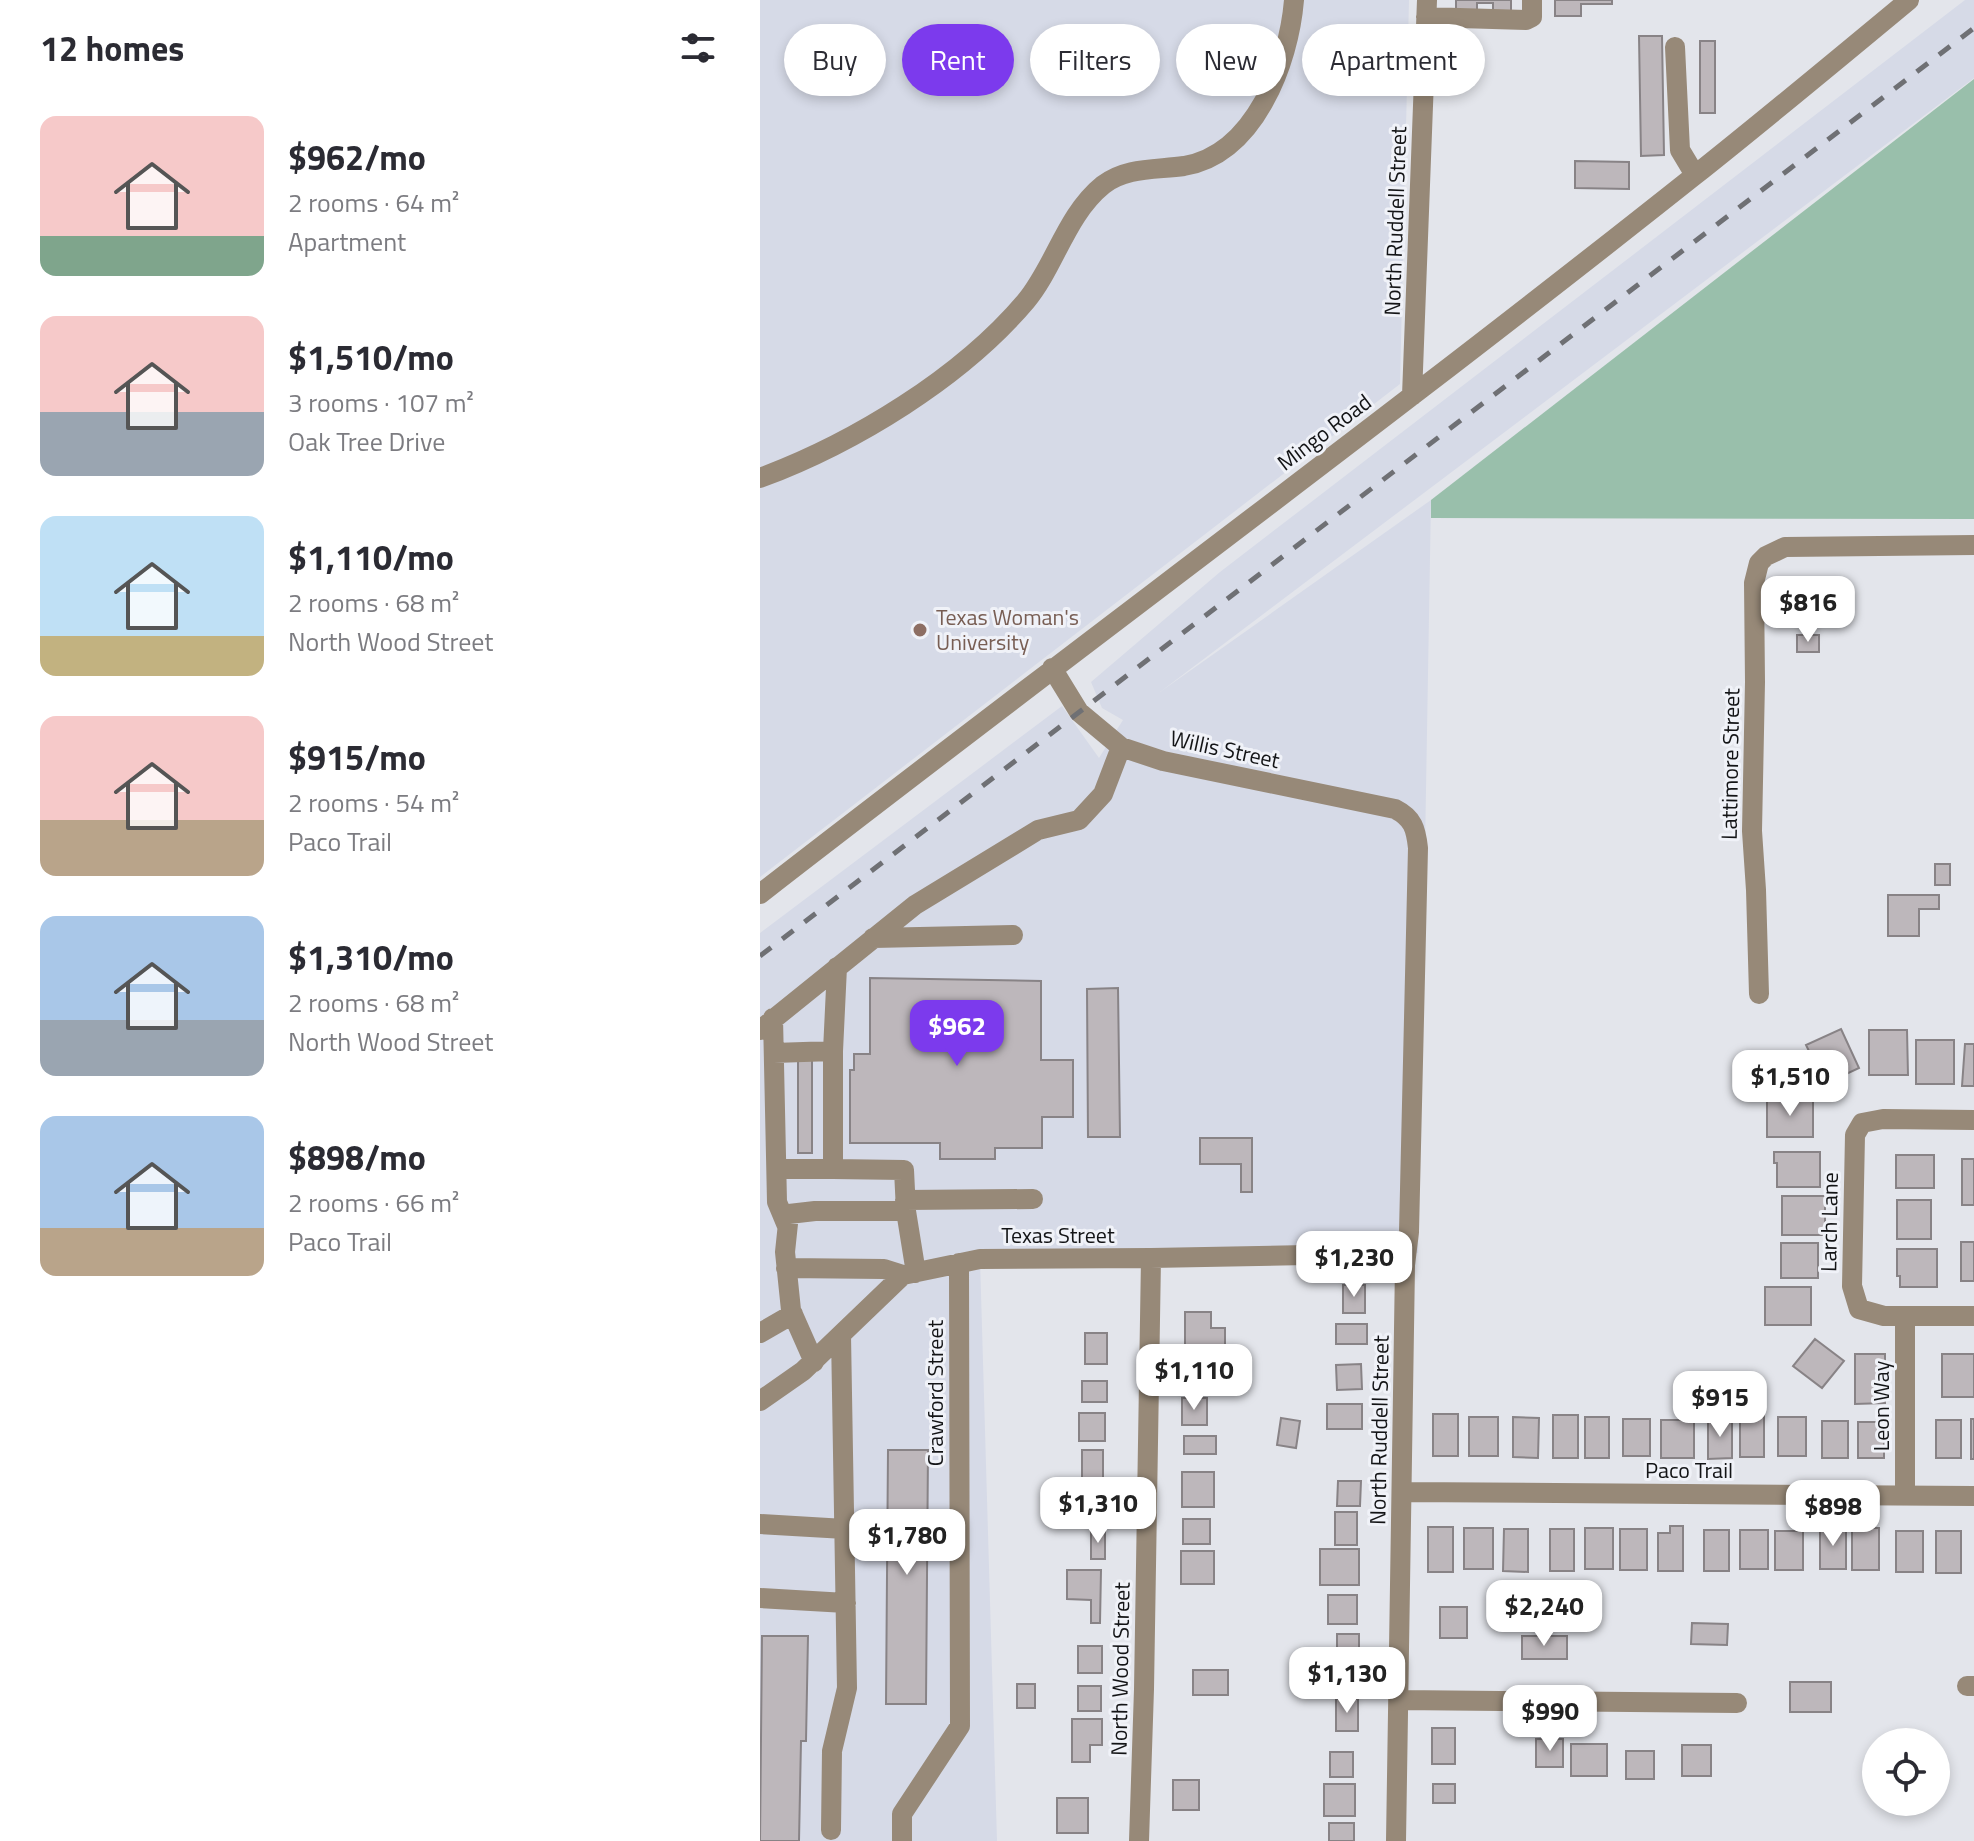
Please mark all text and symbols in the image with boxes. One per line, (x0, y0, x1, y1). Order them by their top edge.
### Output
text: 12 homes (40, 22, 184, 74)
chip: Buy (784, 24, 886, 96)
chip: Rent (902, 24, 1014, 96)
chip: Filters (1030, 24, 1160, 96)
chip: New (1176, 24, 1286, 96)
chip: Apartment (1302, 24, 1485, 96)
icon: filters (676, 26, 720, 70)
street label: North Ruddell Street (1375, 125, 1415, 316)
text: $962/mo (288, 131, 426, 183)
icon: home (104, 148, 200, 244)
text: 2 rooms · 64 m² (288, 183, 459, 222)
text: Apartment (288, 222, 406, 261)
text: $1,510/mo (288, 331, 454, 383)
icon: home (104, 348, 200, 444)
text: 3 rooms · 107 m² (288, 383, 474, 422)
street label: Mingo Road (1270, 385, 1378, 479)
text: Oak Tree Drive (288, 422, 445, 461)
text: $1,110/mo (288, 531, 454, 583)
icon: home (104, 548, 200, 644)
pin: $816 (1761, 576, 1855, 644)
text: $816 (1779, 582, 1837, 621)
text: 2 rooms · 68 m² (288, 583, 459, 622)
place label: Texas Woman's University (936, 600, 1079, 659)
marker: Texas Woman's University (911, 621, 929, 639)
text: North Wood Street (288, 622, 493, 661)
street label: Lattimore Street (1712, 687, 1748, 840)
street label: Willis Street (1167, 721, 1283, 777)
text: $915/mo (288, 731, 426, 783)
icon: home (104, 748, 200, 844)
text: 2 rooms · 54 m² (288, 783, 459, 822)
text: Paco Trail (288, 822, 392, 861)
text: $1,310/mo (288, 931, 454, 983)
icon: home (104, 948, 200, 1044)
text: 2 rooms · 68 m² (288, 983, 459, 1022)
pin: $962 (910, 1000, 1004, 1068)
text: $962 (928, 1006, 986, 1045)
text: North Wood Street (288, 1022, 493, 1061)
pin: $1,510 (1725, 1050, 1855, 1118)
text: $1,510 (1750, 1056, 1830, 1095)
text: $898/mo (288, 1131, 426, 1183)
icon: home (104, 1148, 200, 1244)
street label: Larch Lane (1811, 1172, 1847, 1272)
text: 2 rooms · 66 m² (288, 1183, 459, 1222)
street label: Texas Street (1001, 1218, 1115, 1252)
text: Paco Trail (288, 1222, 392, 1261)
pin: $1,230 (1289, 1231, 1419, 1299)
text: $1,230 (1314, 1237, 1394, 1276)
street label: Crawford Street (918, 1319, 952, 1466)
street label: North Ruddell Street (1360, 1335, 1398, 1525)
pin: $1,110 (1129, 1344, 1259, 1412)
text: $1,110 (1154, 1350, 1234, 1389)
street label: Leon Way (1864, 1360, 1898, 1451)
pin: $915 (1673, 1371, 1767, 1439)
text: $915 (1691, 1377, 1749, 1416)
street label: Paco Trail (1645, 1453, 1733, 1487)
pin: $1,310 (1033, 1477, 1163, 1545)
pin: $898 (1786, 1480, 1880, 1548)
text: $1,310 (1058, 1483, 1138, 1522)
text: $898 (1804, 1486, 1862, 1525)
pin: $1,780 (842, 1509, 972, 1577)
text: $1,780 (867, 1515, 947, 1554)
pin: $2,240 (1479, 1580, 1609, 1648)
street label: North Wood Street (1101, 1582, 1139, 1756)
text: $2,240 (1504, 1586, 1584, 1625)
pin: $1,130 (1282, 1647, 1412, 1715)
text: $1,130 (1307, 1653, 1387, 1692)
pin: $990 (1503, 1685, 1597, 1753)
text: $990 (1521, 1691, 1579, 1730)
map controls (1862, 1728, 1950, 1816)
button: locate (1862, 1728, 1950, 1816)

